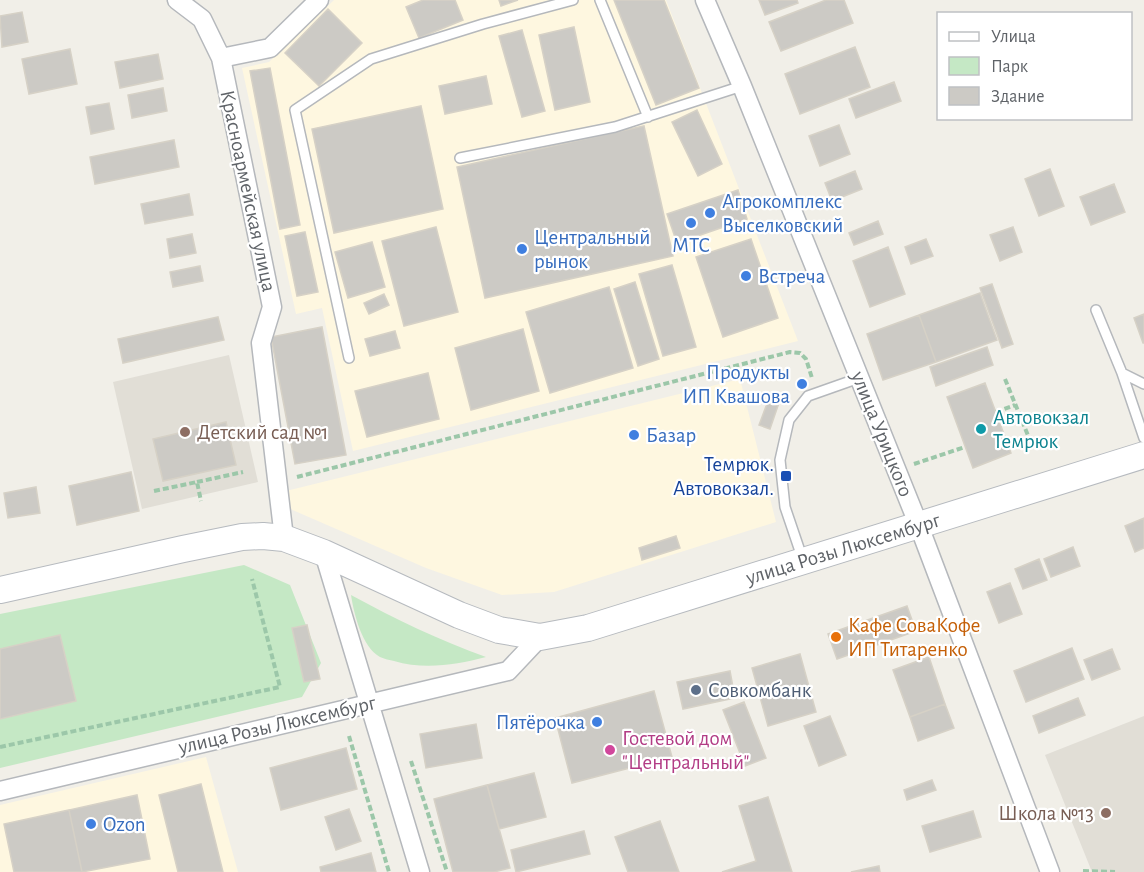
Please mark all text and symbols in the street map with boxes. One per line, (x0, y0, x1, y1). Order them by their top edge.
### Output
legend (937, 12, 1132, 120)
text: Улица (991, 28, 1036, 46)
text: Парк (991, 58, 1029, 76)
street label: Красноармейская улица (216, 88, 280, 294)
text: Здание (991, 88, 1045, 106)
place label: Агрокомплекс Выселковский (722, 191, 843, 236)
marker: Агрокомплекс Выселковский (703, 206, 717, 220)
marker: МТС (684, 216, 698, 230)
place label: Центральный рынок (534, 227, 650, 272)
place label: МТС (672, 235, 710, 256)
marker: Центральный рынок (515, 242, 529, 256)
place label: Встреча (758, 266, 826, 287)
marker: Встреча (739, 269, 753, 283)
place label: Продукты ИП Квашова (682, 362, 790, 407)
street label: улица Урицкого (847, 368, 917, 500)
marker: Продукты ИП Квашова (795, 377, 809, 391)
place label: Автовокзал Темрюк (993, 407, 1089, 452)
place label: Детский сад №1 (197, 422, 329, 443)
marker: Автовокзал Темрюк (974, 422, 988, 436)
marker: Детский сад №1 (178, 425, 192, 439)
place label: Базар (646, 425, 696, 446)
marker: Базар (627, 428, 641, 442)
place label: Темрюк. Автовокзал. (673, 454, 774, 499)
marker: Темрюк. Автовокзал. (779, 469, 793, 483)
street label: улица Розы Люксембург (743, 509, 943, 589)
place label: Кафе СоваКофе ИП Титаренко (848, 615, 980, 660)
marker: Кафе СоваКофе ИП Титаренко (829, 630, 843, 644)
place label: Совкомбанк (708, 680, 812, 701)
marker: Совкомбанк (689, 683, 703, 697)
street label: улица Розы Люксембург (175, 692, 378, 758)
place label: Пятёрочка (496, 712, 585, 733)
marker: Пятёрочка (590, 715, 604, 729)
place label: Гостевой дом "Центральный" (622, 728, 749, 773)
marker: Гостевой дом "Центральный" (603, 743, 617, 757)
place label: Школа №13 (998, 803, 1094, 824)
marker: Школа №13 (1099, 806, 1113, 820)
place label: Ozon (103, 814, 146, 835)
marker: Ozon (84, 817, 98, 831)

